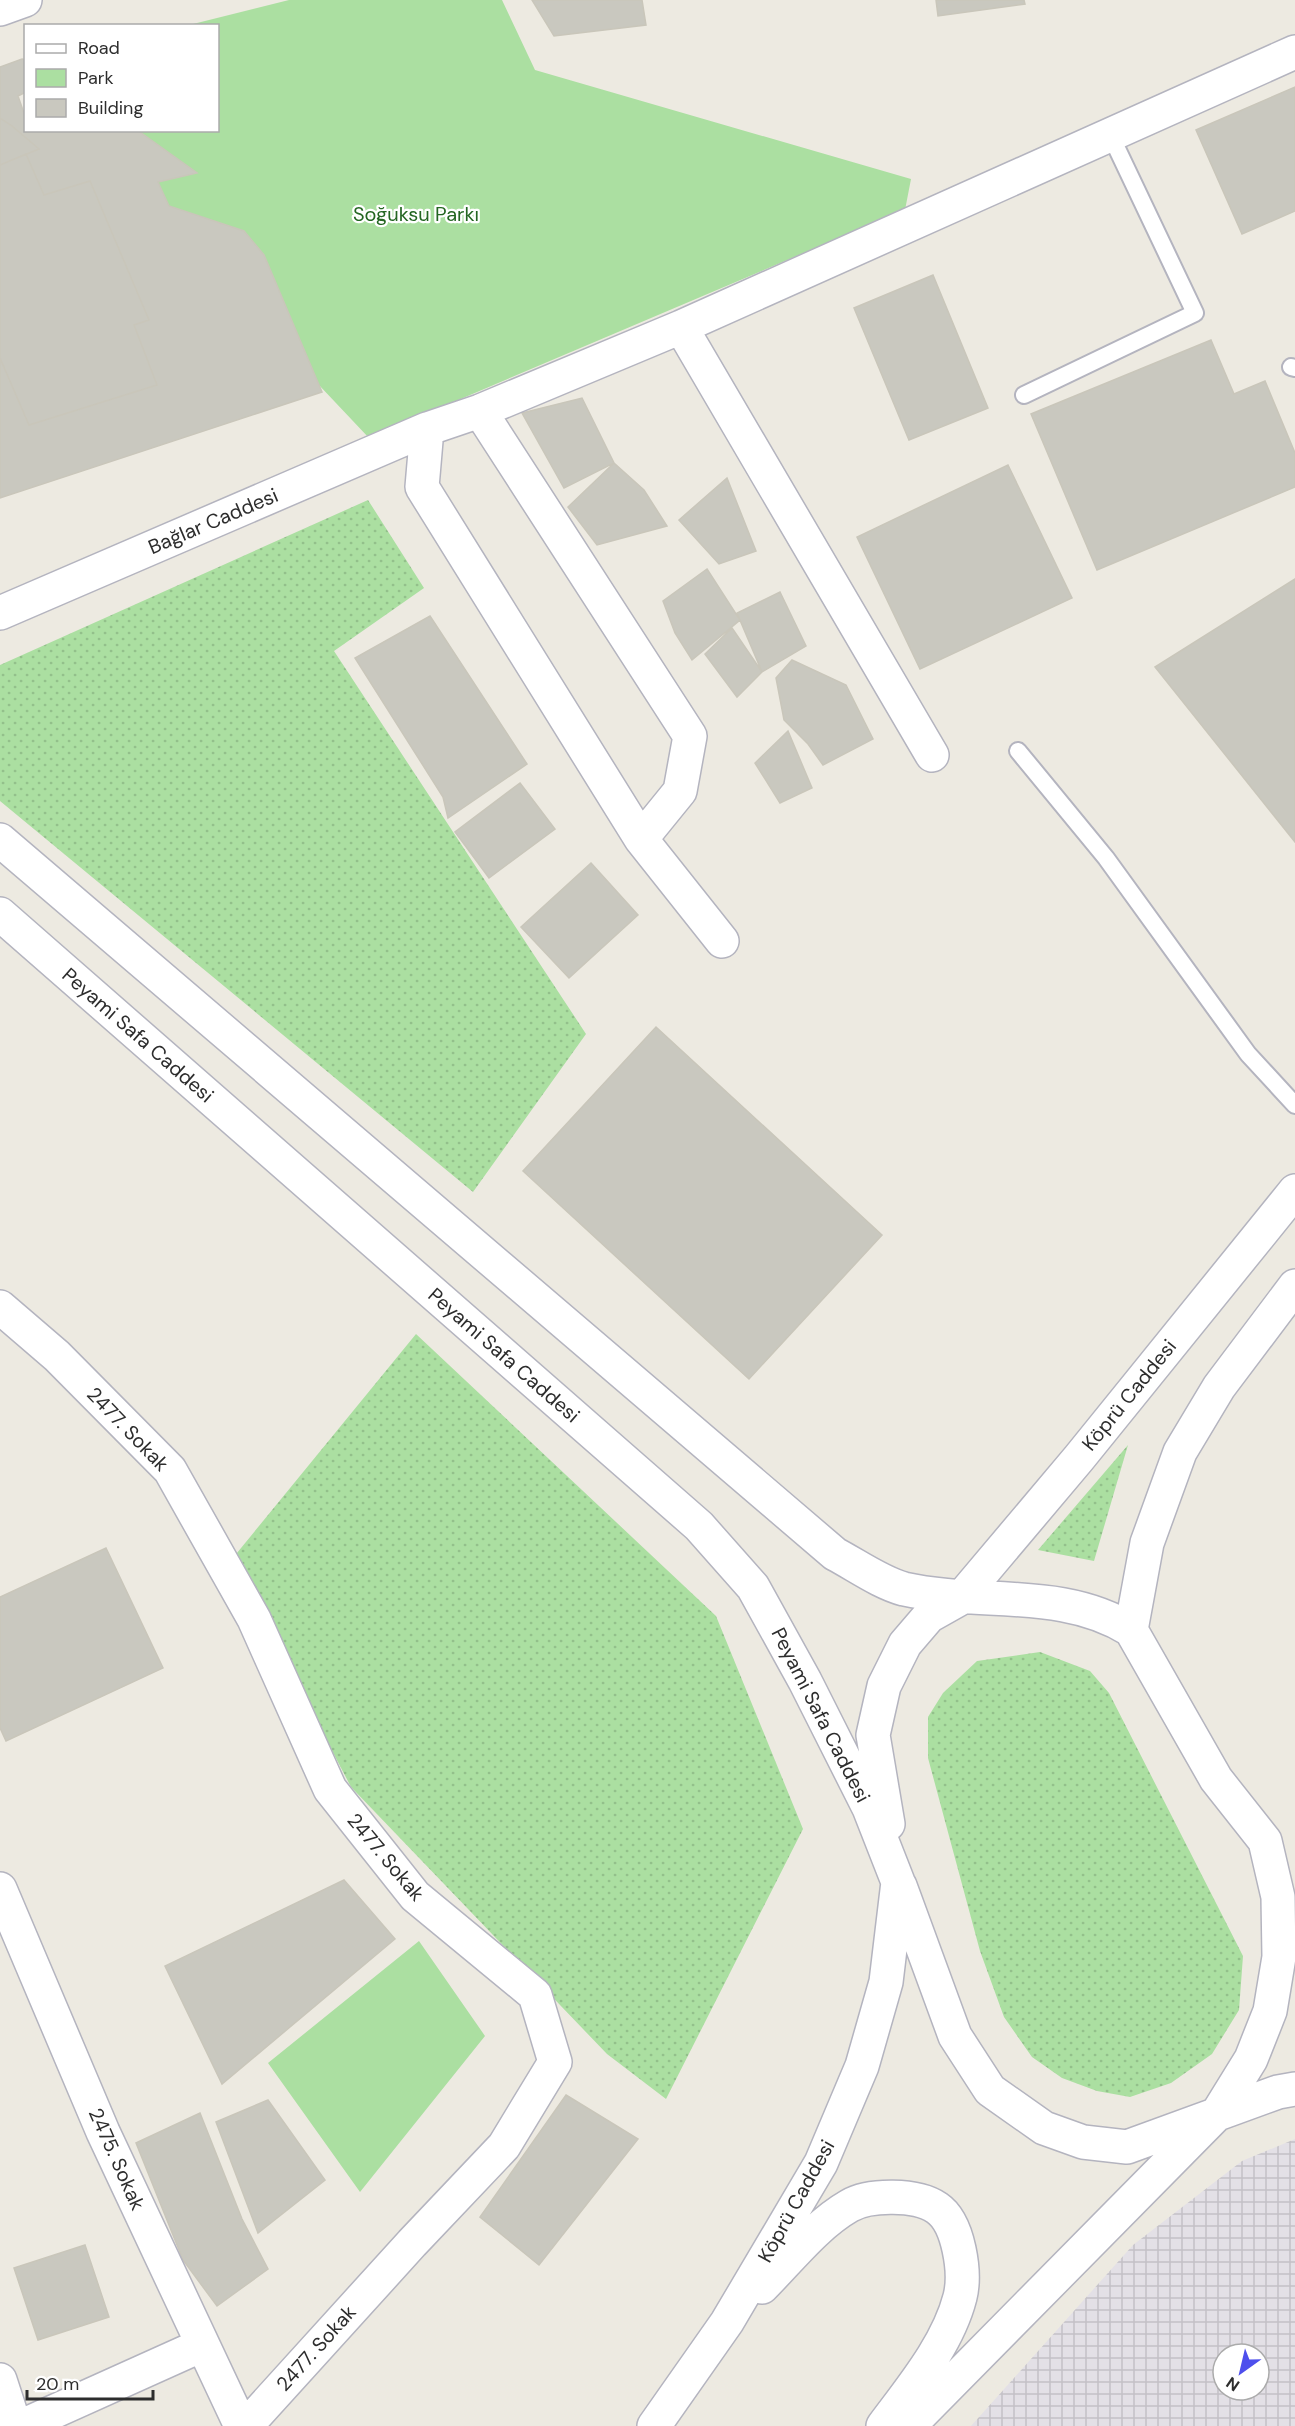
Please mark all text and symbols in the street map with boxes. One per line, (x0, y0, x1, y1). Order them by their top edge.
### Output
legend (24, 24, 219, 132)
text: Road (78, 36, 120, 60)
text: Park (78, 66, 114, 90)
text: Building (78, 96, 143, 120)
park label: Soğuksu Parkı (353, 201, 479, 227)
street label: Bağlar Caddesi (144, 482, 282, 560)
street label: Peyami Safa Caddesi (57, 962, 219, 1108)
street label: Peyami Safa Caddesi (423, 1282, 585, 1428)
street label: Köprü Caddesi (1076, 1334, 1182, 1456)
street label: 2477. Sokak (81, 1381, 175, 1477)
street label: Peyami Safa Caddesi (766, 1623, 876, 1807)
street label: 2477. Sokak (342, 1808, 430, 1906)
street label: 2475. Sokak (83, 2104, 151, 2214)
street label: Köprü Caddesi (752, 2135, 840, 2267)
street label: 2477. Sokak (270, 2299, 362, 2397)
north arrow (1211, 2342, 1271, 2402)
scale bar (27, 2363, 153, 2401)
text: 20 m (36, 2372, 79, 2396)
text: N (1222, 2372, 1244, 2396)

